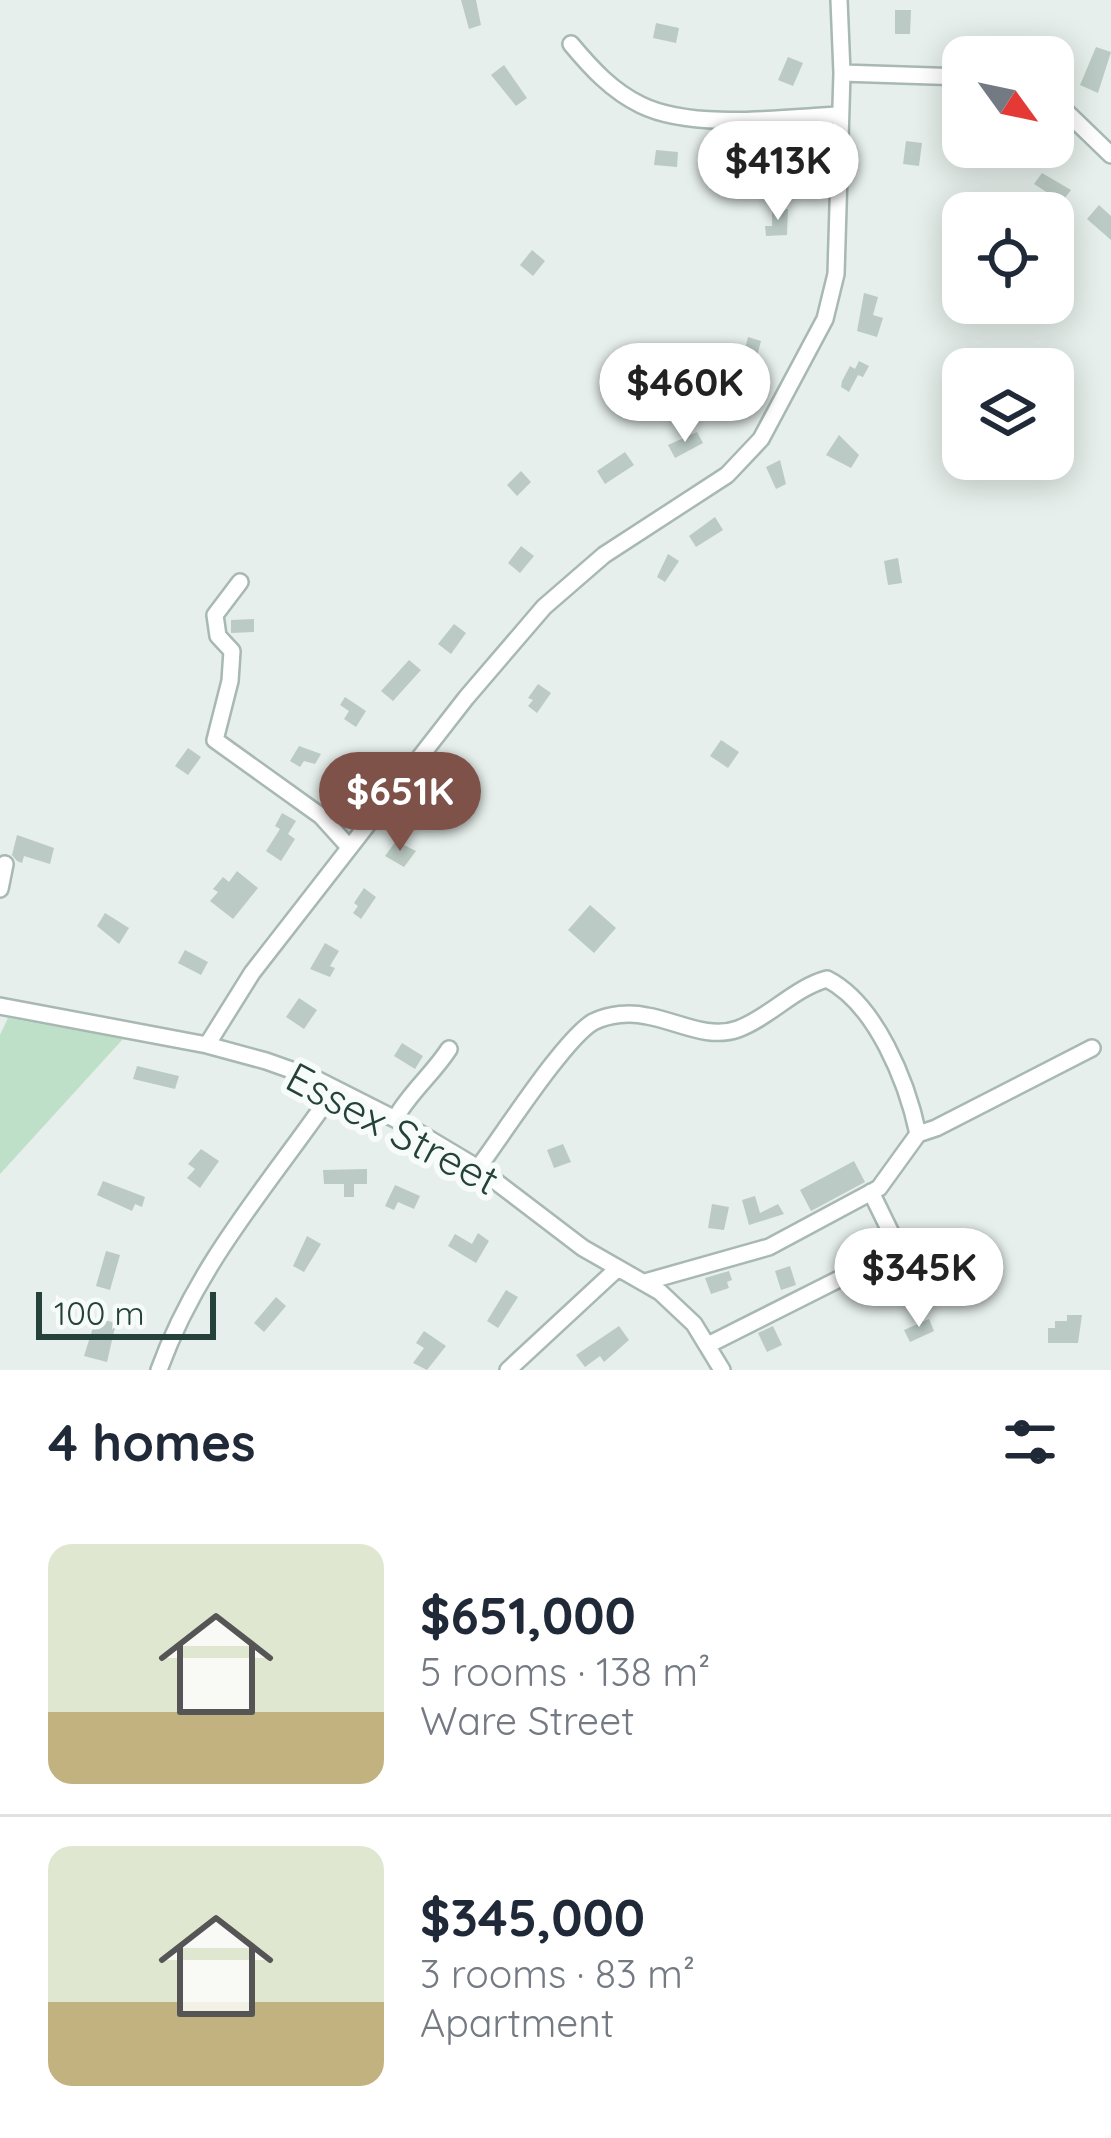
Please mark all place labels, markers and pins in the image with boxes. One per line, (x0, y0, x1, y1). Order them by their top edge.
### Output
pin: $413K (694, 121, 862, 223)
pin: $460K (601, 343, 769, 445)
pin: $651K (316, 752, 484, 854)
pin: $345K (835, 1228, 1003, 1330)

